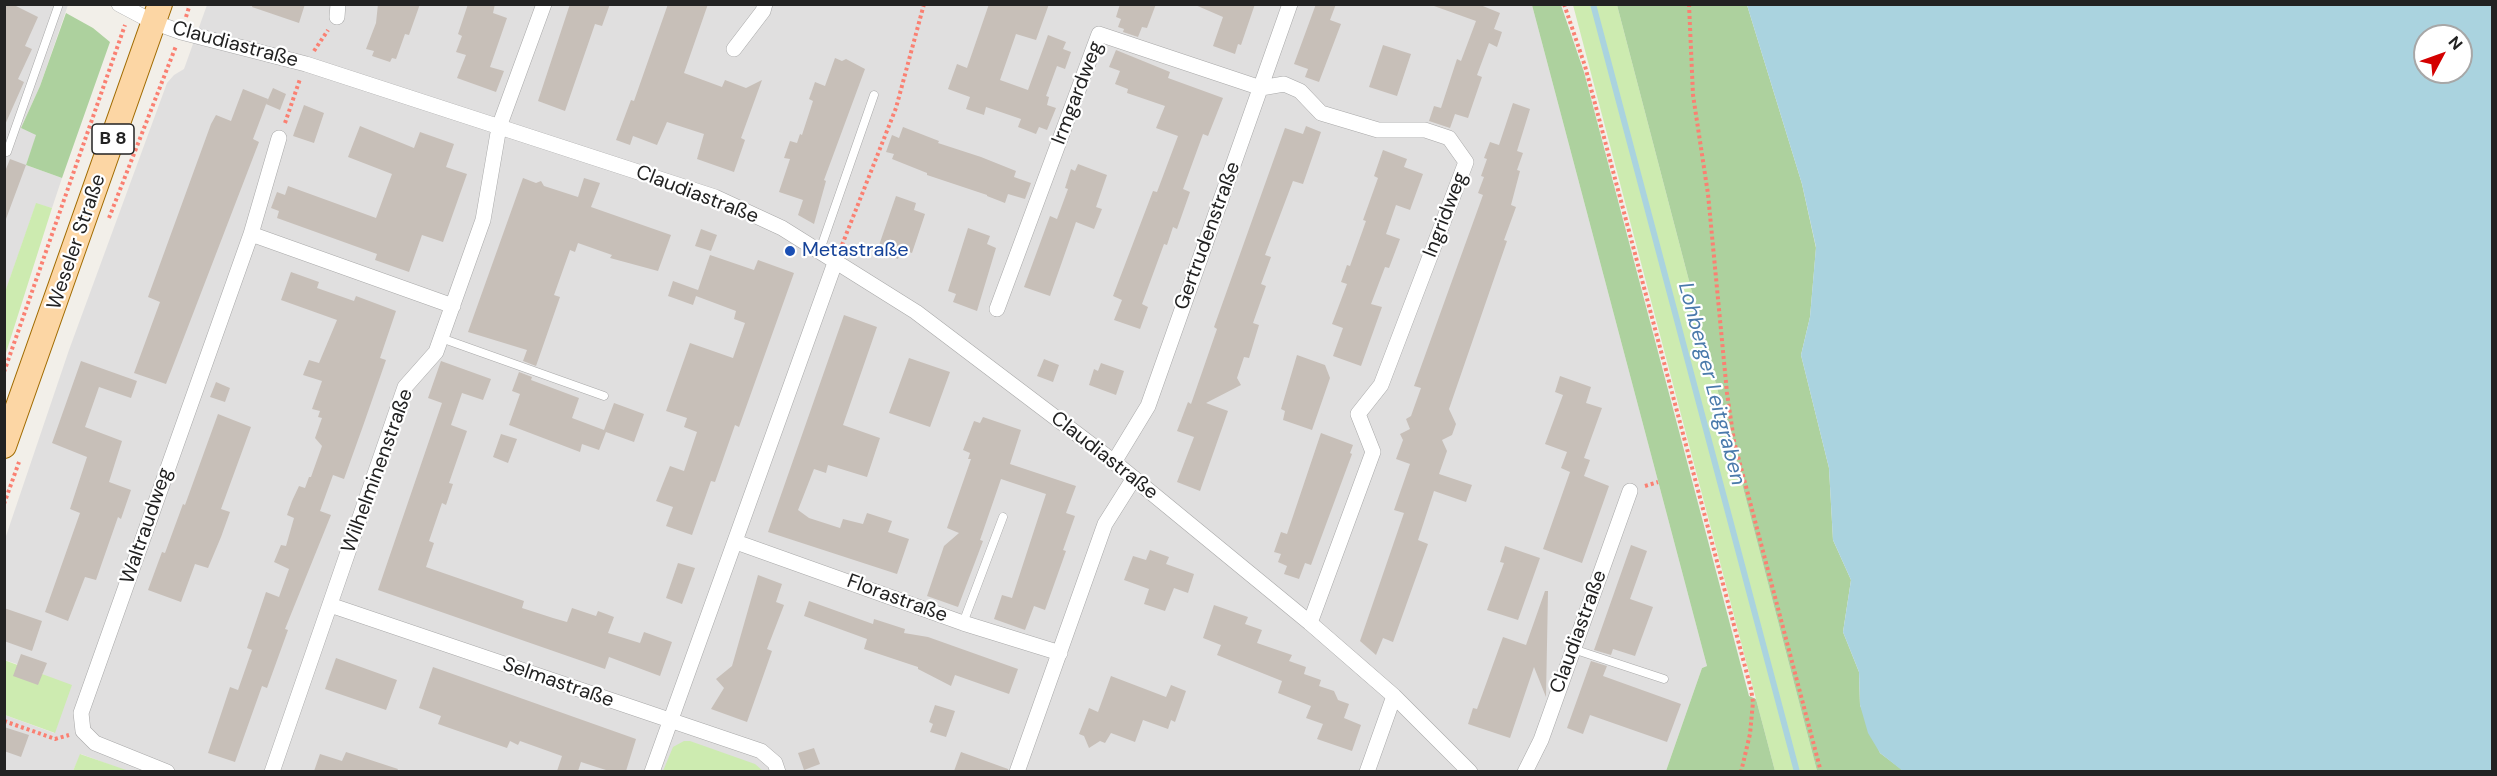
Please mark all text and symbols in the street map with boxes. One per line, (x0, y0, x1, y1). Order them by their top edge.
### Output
street label: Claudiastraße (169, 17, 301, 73)
north arrow (2413, 24, 2473, 84)
text: N (2444, 32, 2467, 54)
street label: Irmgardweg (1047, 38, 1109, 148)
road number: B 8 (92, 124, 134, 154)
street label: Gertrudenstraße (1170, 159, 1246, 313)
street label: Claudiastraße (632, 161, 762, 229)
street label: Ingridweg (1419, 169, 1473, 261)
street label: Weseler Straße (43, 171, 111, 313)
place label: Metastraße (802, 239, 909, 263)
marker: Metastraße (783, 244, 797, 258)
water label: Lohberger Leitgraben (1672, 280, 1750, 488)
street label: Wilhelminenstraße (337, 386, 419, 556)
street label: Claudiastraße (1046, 407, 1162, 505)
street label: Waltraudweg (116, 465, 178, 587)
street label: Claudiastraße (1546, 567, 1612, 697)
street label: Florastraße (843, 570, 951, 628)
street label: Selmastraße (499, 653, 617, 713)

